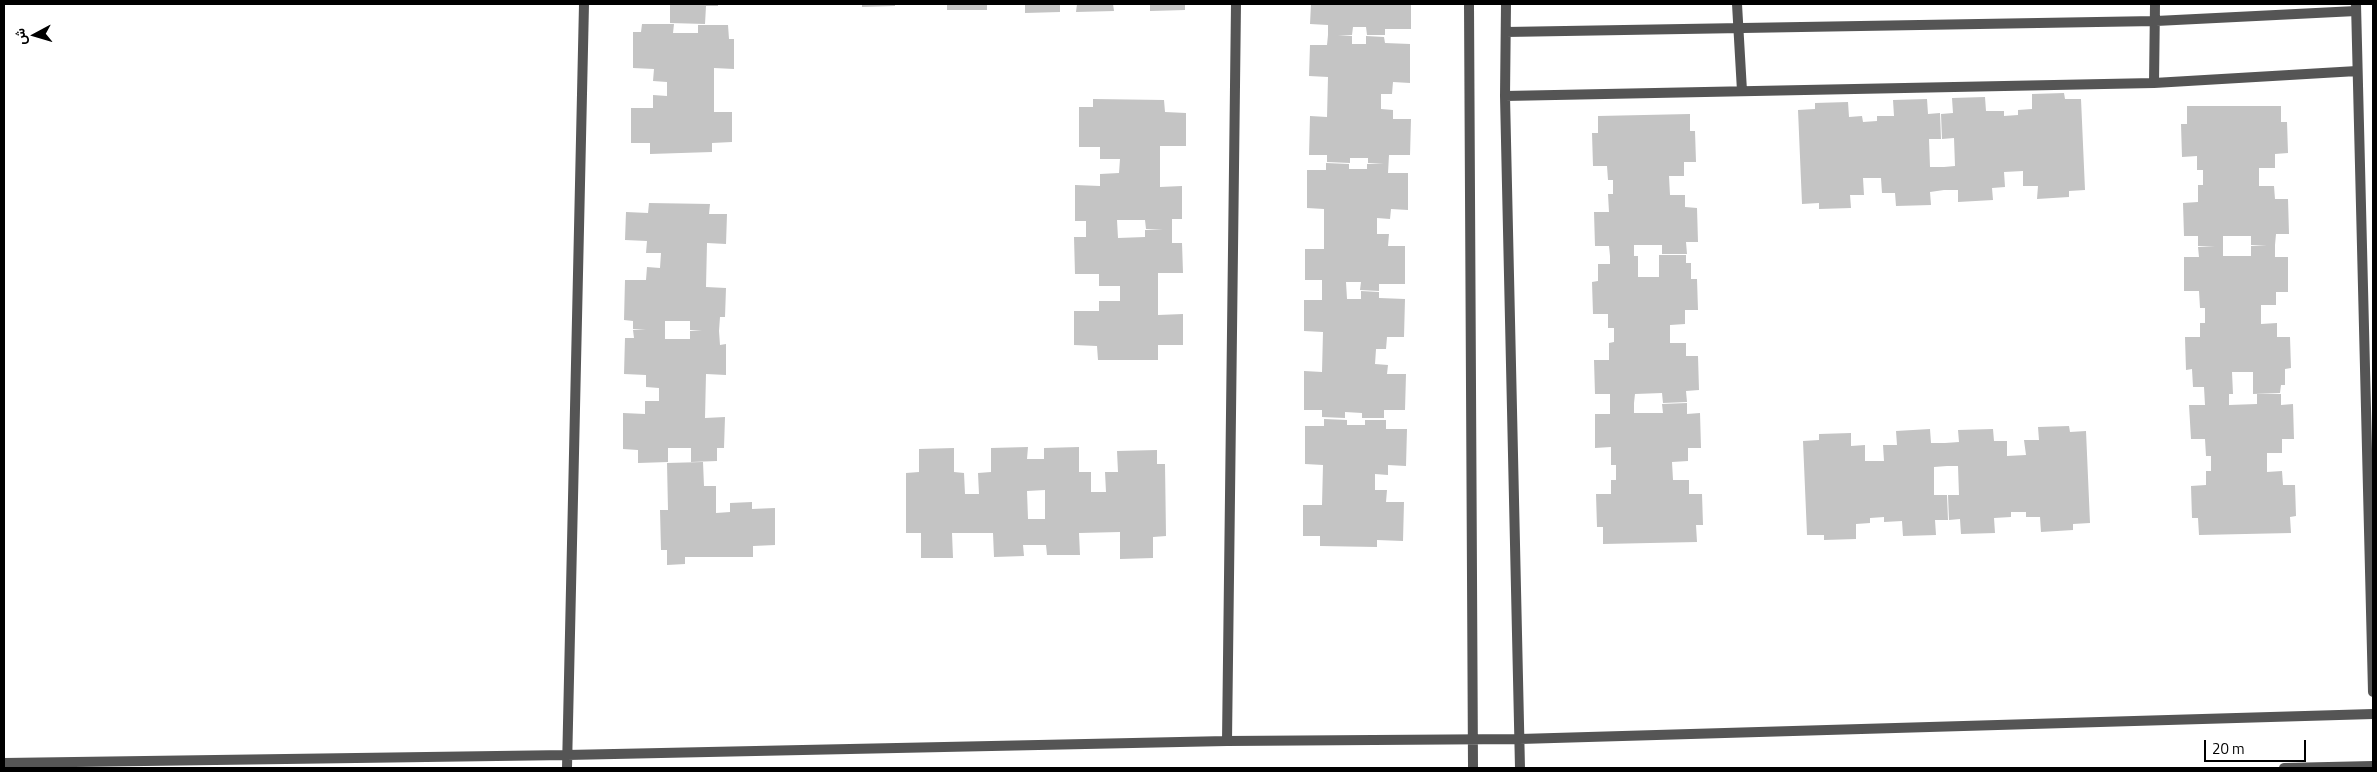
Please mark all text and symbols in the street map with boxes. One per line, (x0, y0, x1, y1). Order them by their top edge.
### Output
north arrow (10, 10, 60, 60)
text: ش (8, 27, 31, 46)
scale bar (2207, 730, 2310, 762)
text: 20 m (2212, 737, 2245, 760)

